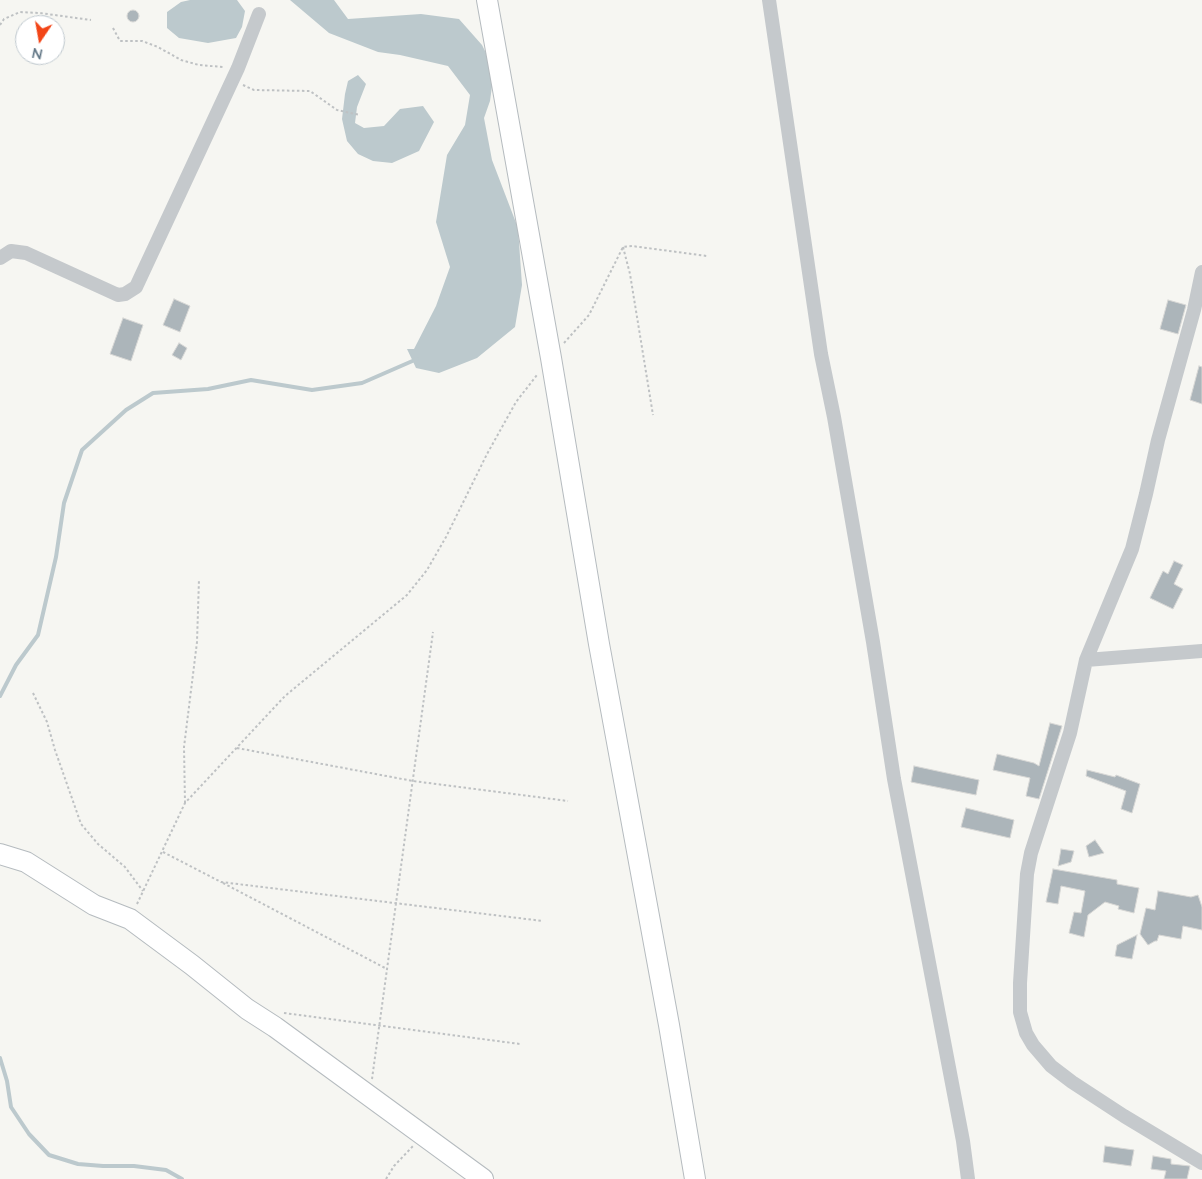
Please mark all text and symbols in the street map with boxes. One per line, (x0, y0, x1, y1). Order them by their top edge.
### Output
north arrow (15, 15, 65, 65)
text: N (30, 45, 44, 64)

